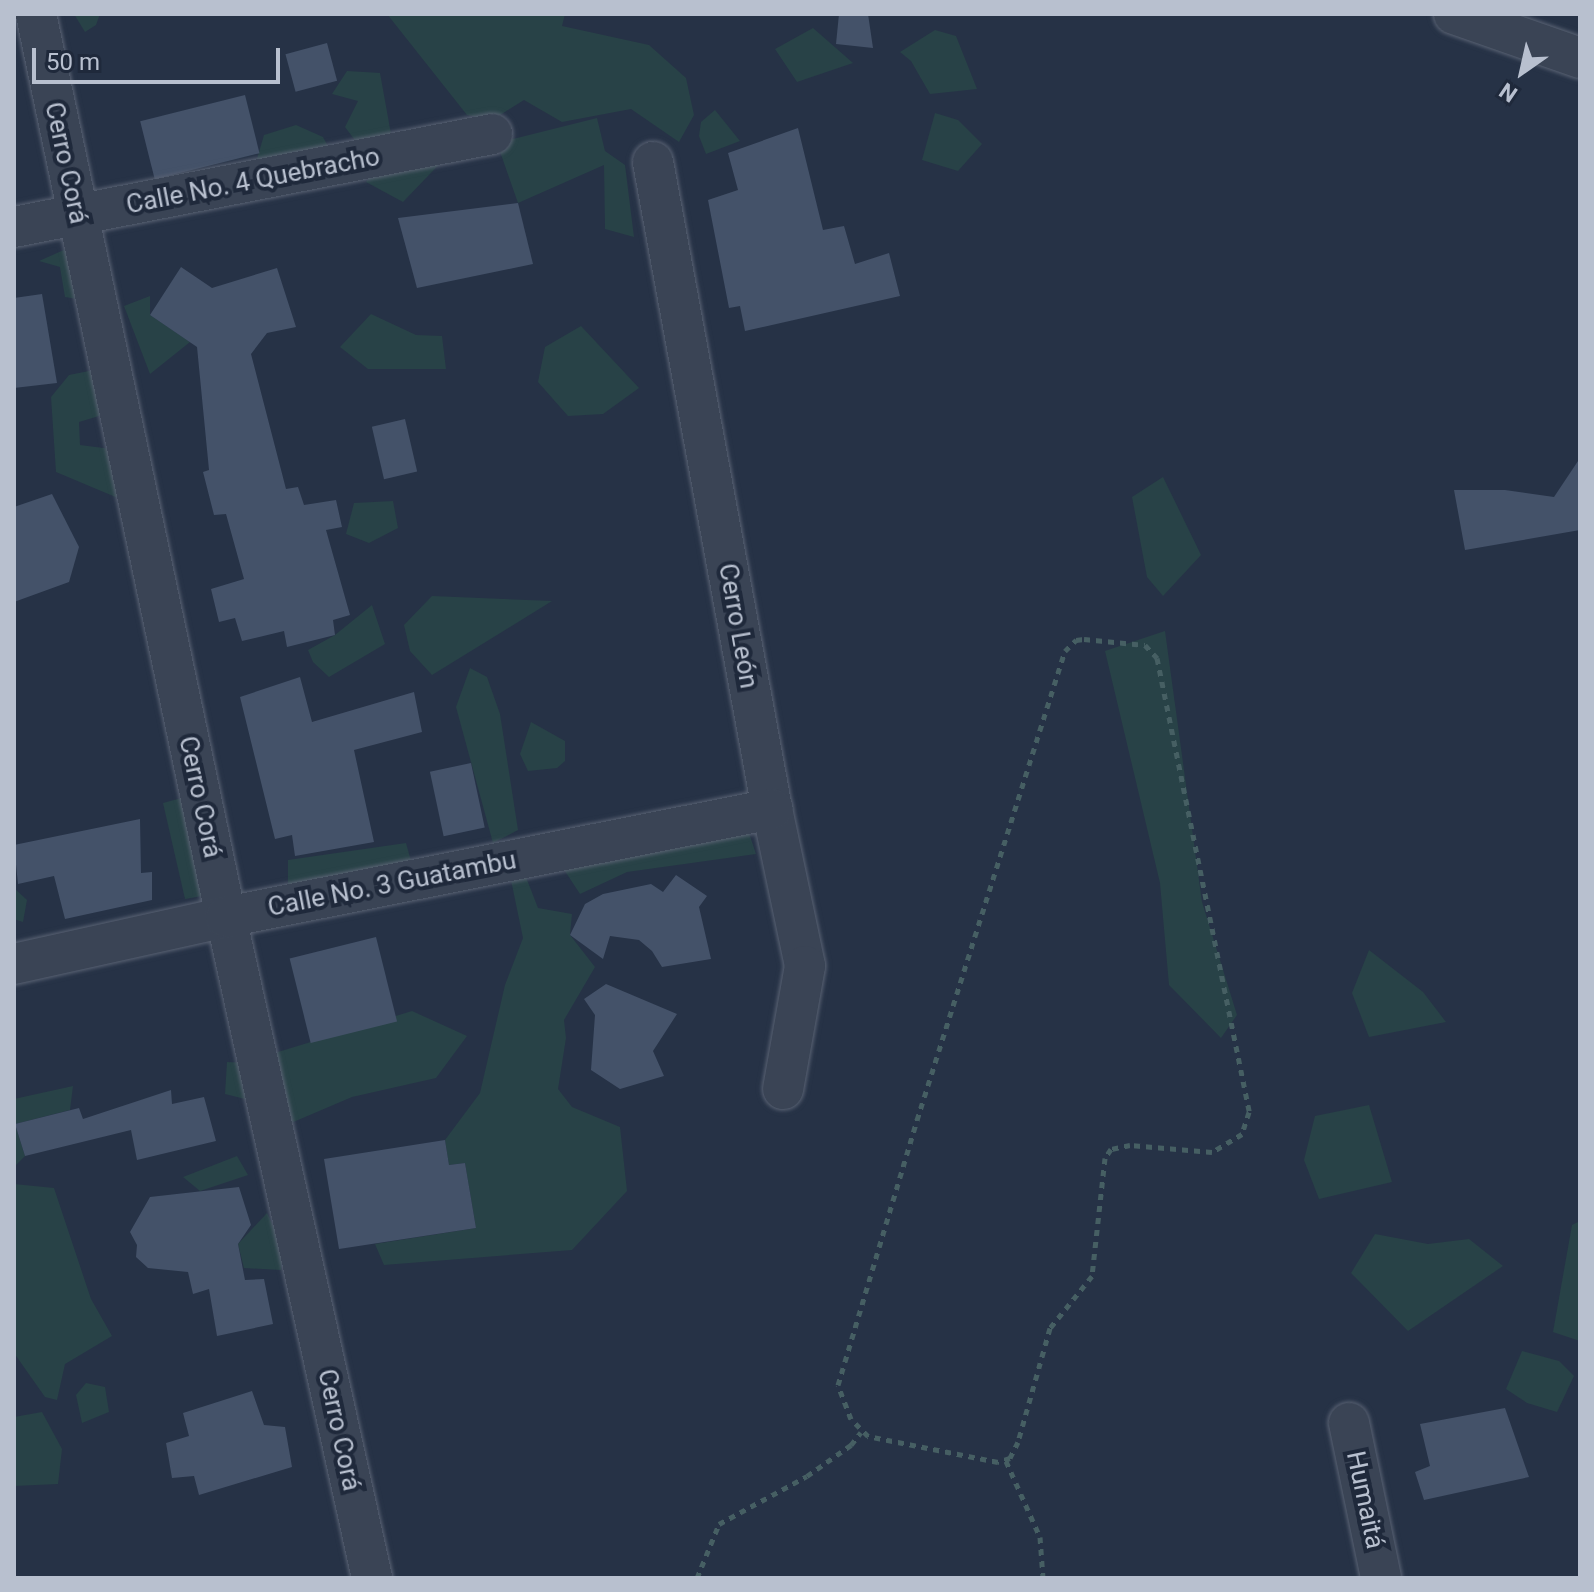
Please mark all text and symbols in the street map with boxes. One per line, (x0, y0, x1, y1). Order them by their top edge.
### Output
scale bar (36, 32, 284, 82)
north arrow (1482, 32, 1562, 112)
text: 50 m (46, 48, 100, 76)
text: N (1495, 78, 1522, 107)
street label: Cerro Corá (38, 99, 94, 227)
street label: Calle No. 4 Quebracho (124, 141, 382, 221)
street label: Cerro León (712, 561, 764, 691)
street label: Cerro Corá (172, 733, 228, 861)
street label: Calle No. 3 Guatambu (265, 845, 519, 923)
street label: Cerro Corá (311, 1366, 367, 1494)
street label: Humaitá (1339, 1448, 1391, 1552)

